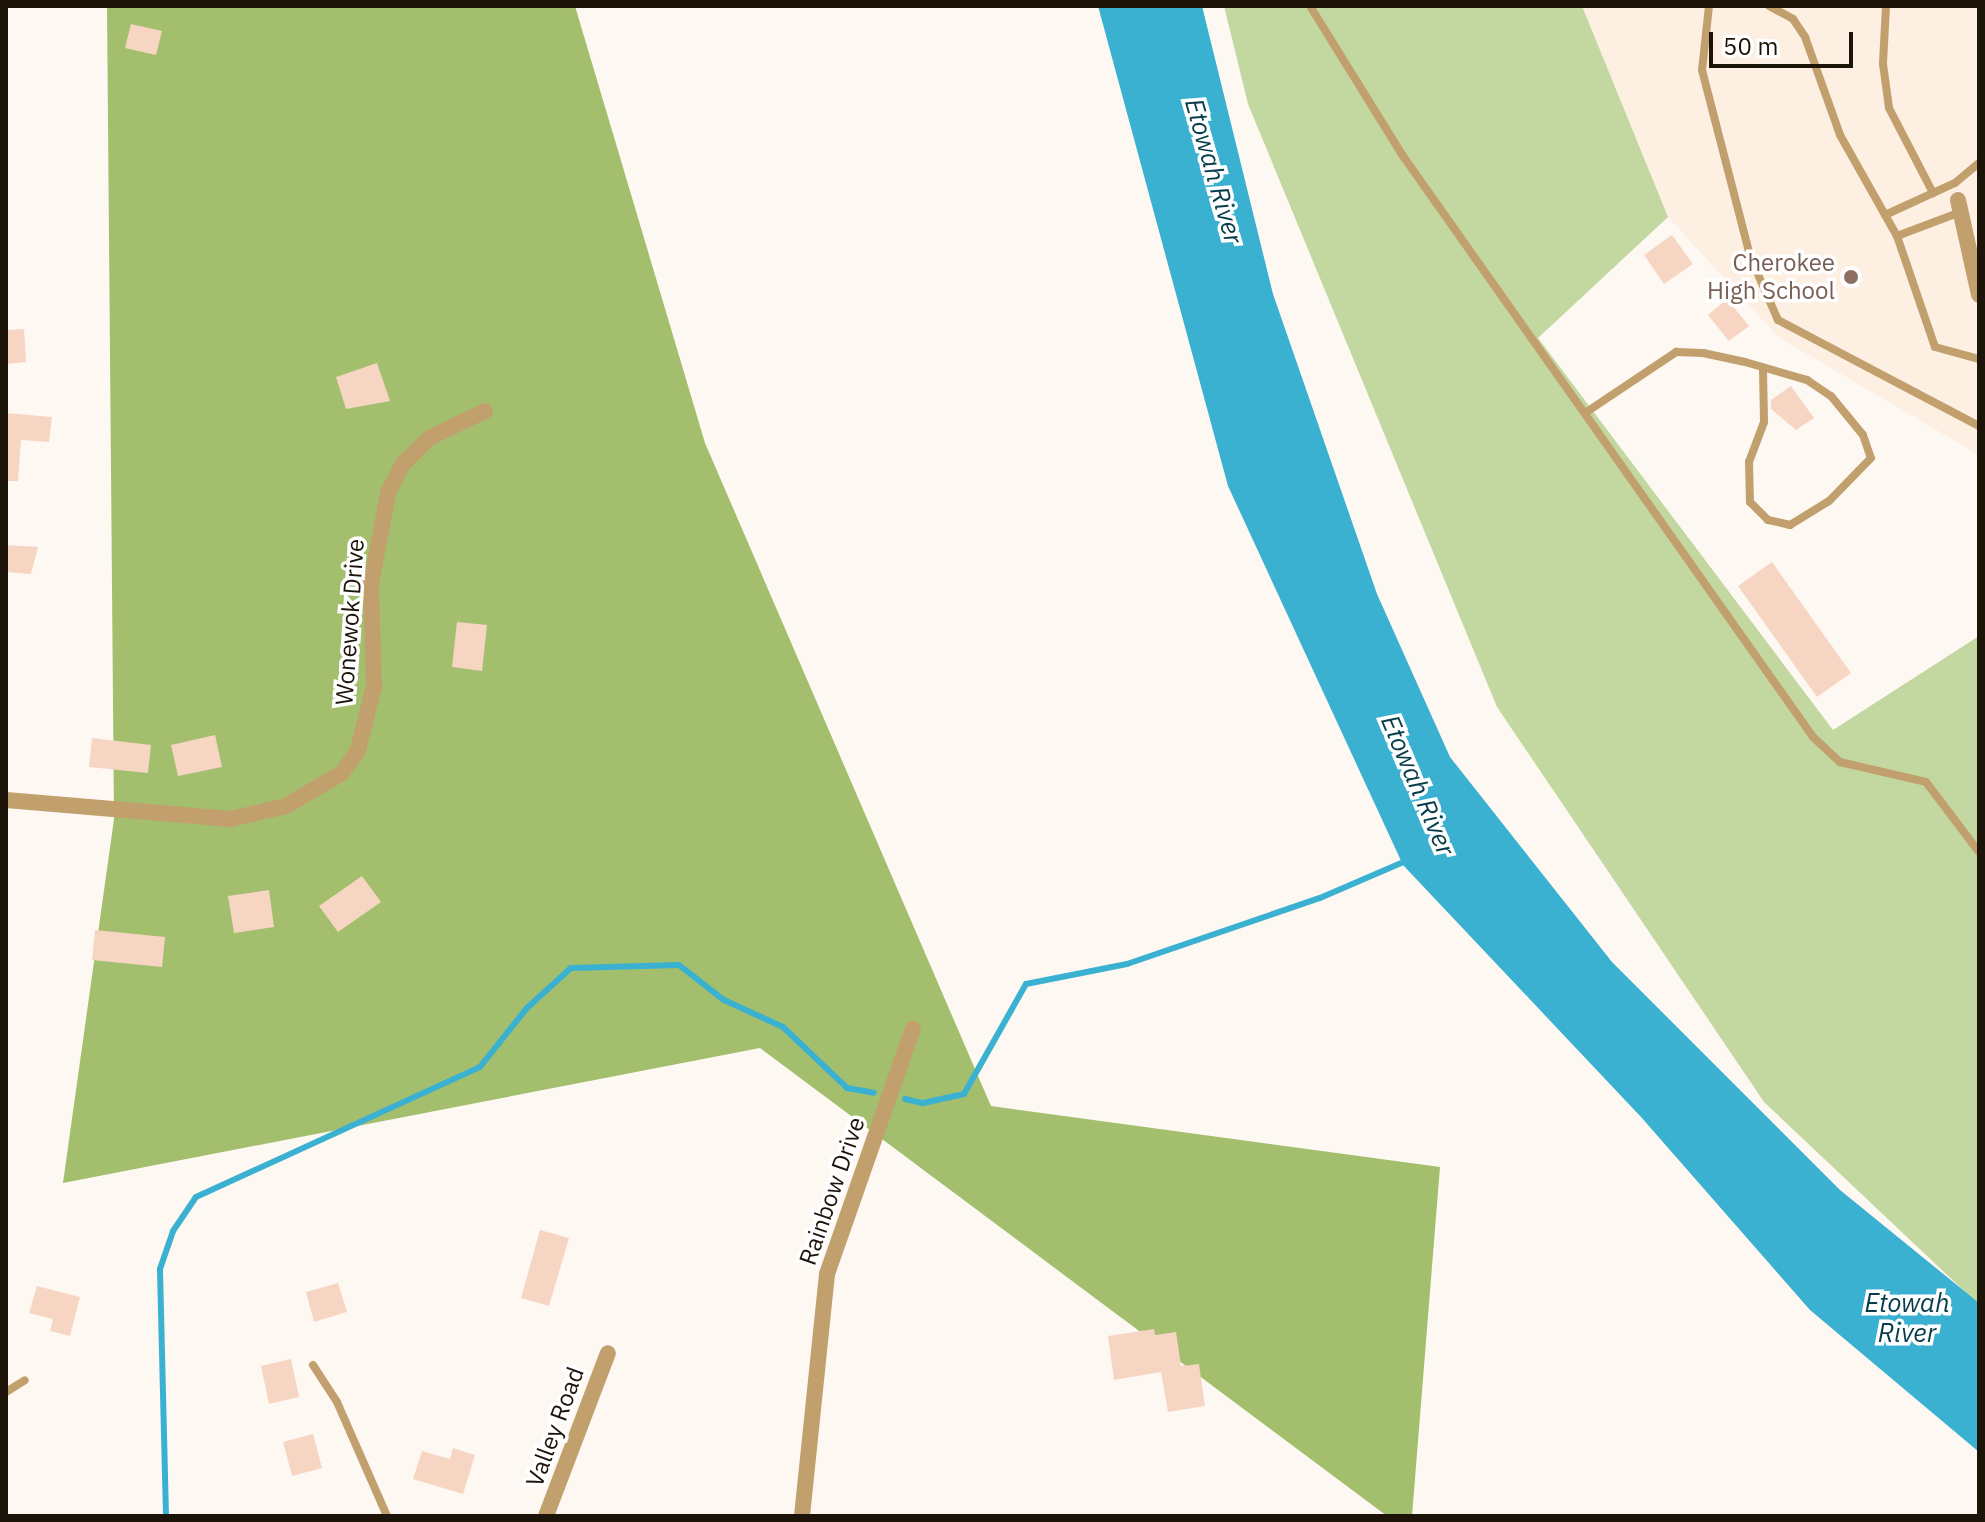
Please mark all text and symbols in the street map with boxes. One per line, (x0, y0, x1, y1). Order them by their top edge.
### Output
scale bar (1713, 16, 1857, 66)
text: 50 m (1723, 30, 1778, 62)
water label: Etowah River (1178, 95, 1250, 247)
place label: Cherokee High School (1707, 249, 1835, 305)
marker: Cherokee High School (1842, 268, 1860, 286)
street label: Wonewok Drive (330, 538, 370, 706)
water label: Etowah River (1374, 710, 1462, 860)
street label: Rainbow Drive (793, 1113, 871, 1269)
water label: Etowah River (1864, 1287, 1950, 1348)
street label: Valley Road (520, 1363, 590, 1491)

